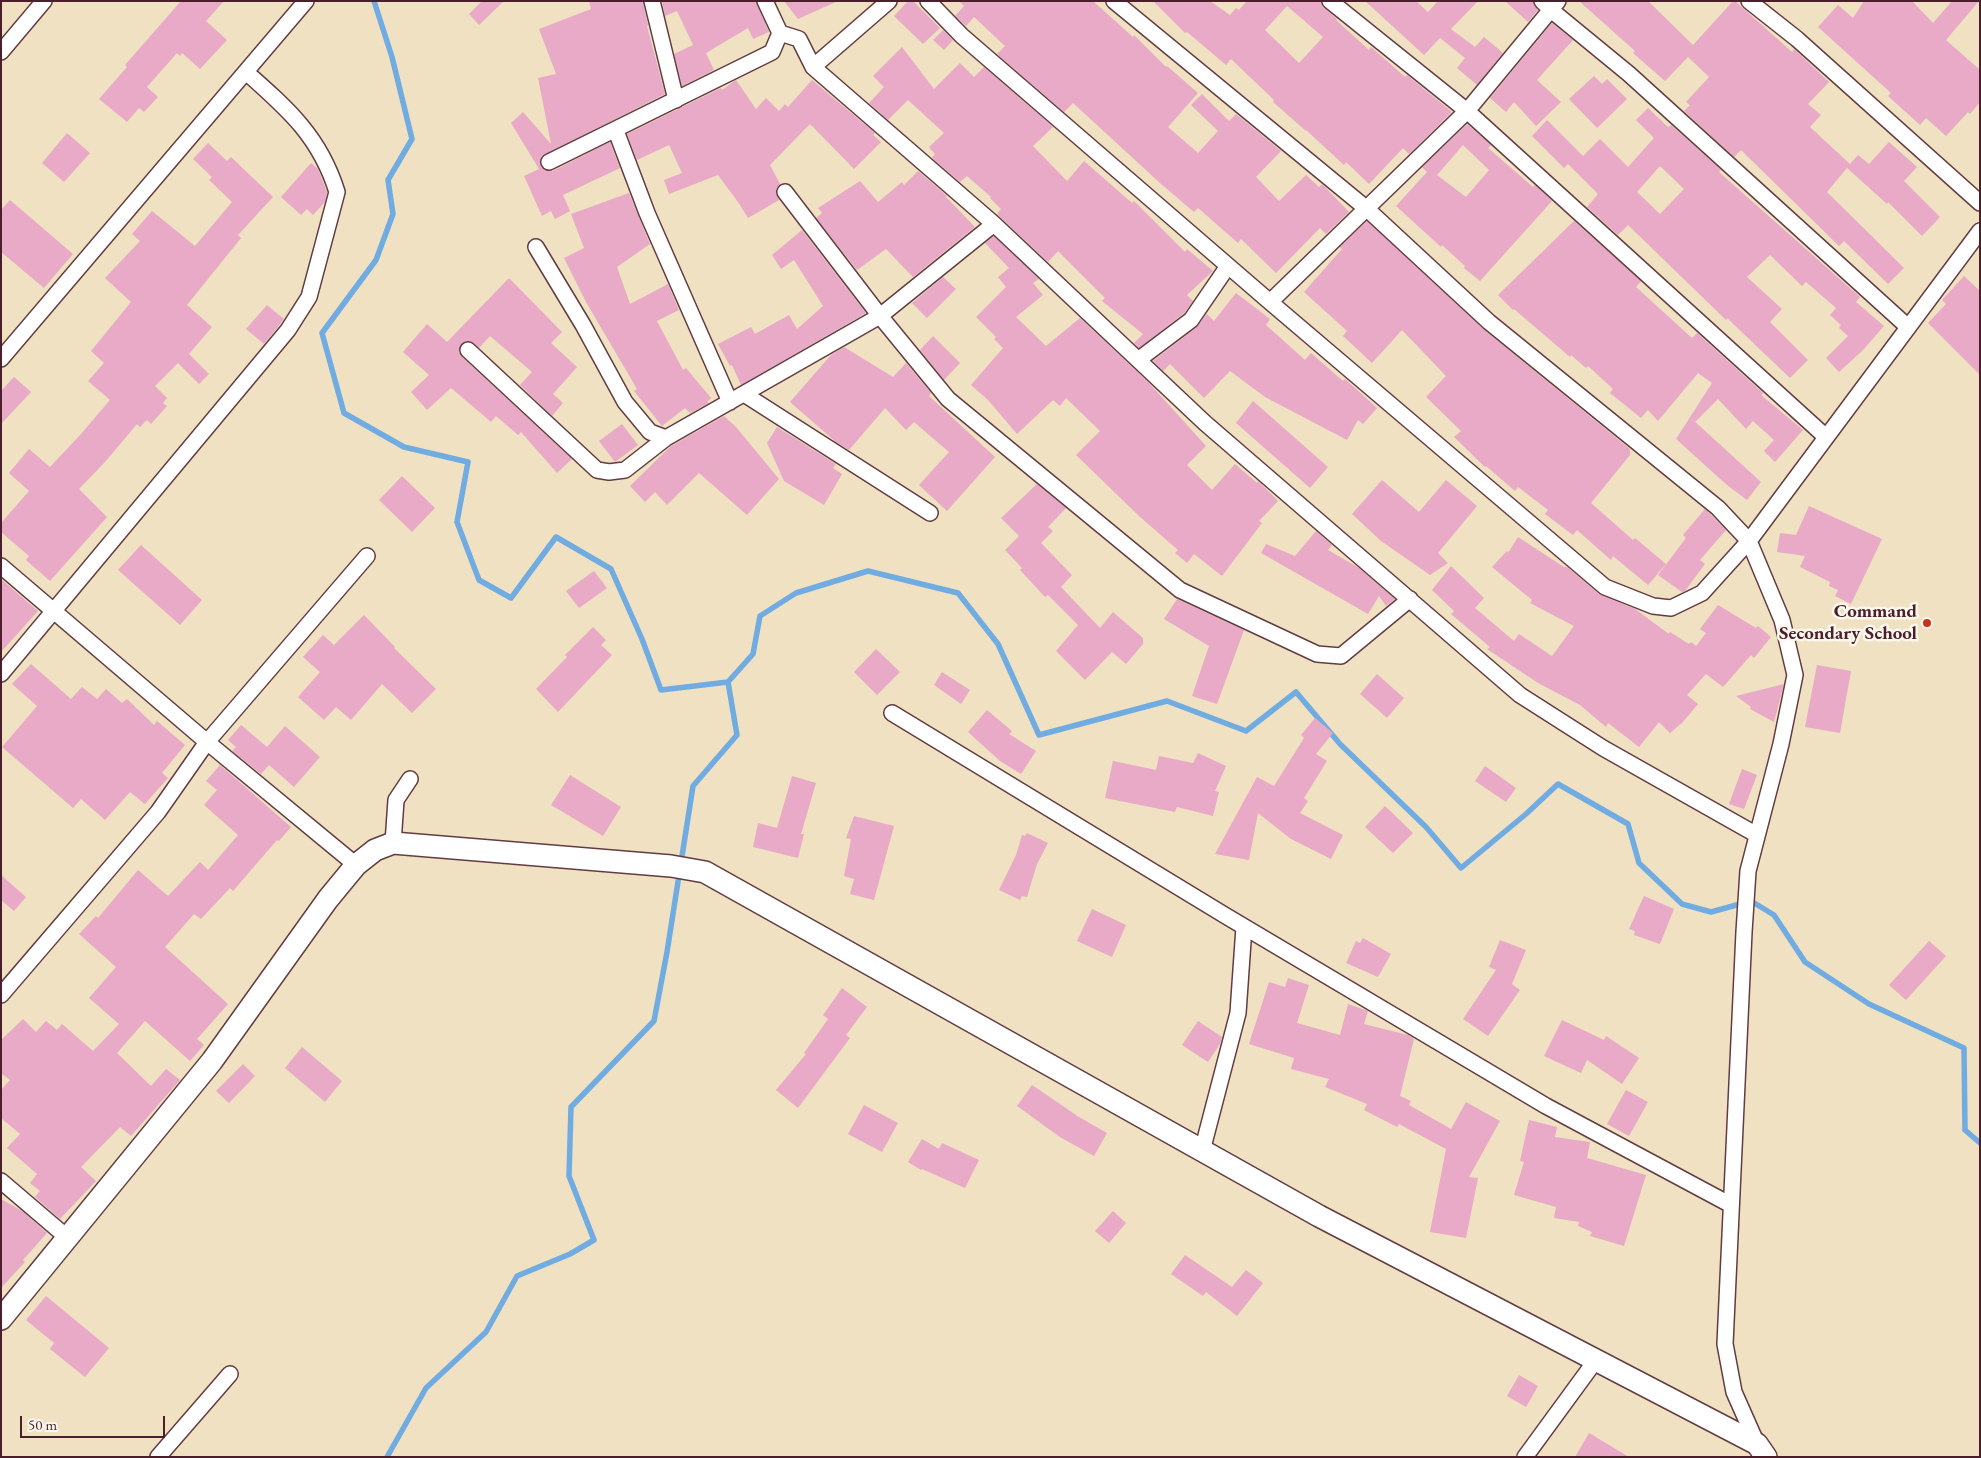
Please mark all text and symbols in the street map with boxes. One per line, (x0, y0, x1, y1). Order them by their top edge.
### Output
place label: Command Secondary School (1779, 601, 1917, 645)
marker: Command Secondary School (1921, 617, 1933, 629)
scale bar (22, 1406, 168, 1438)
text: 50 m (28, 1415, 57, 1434)

